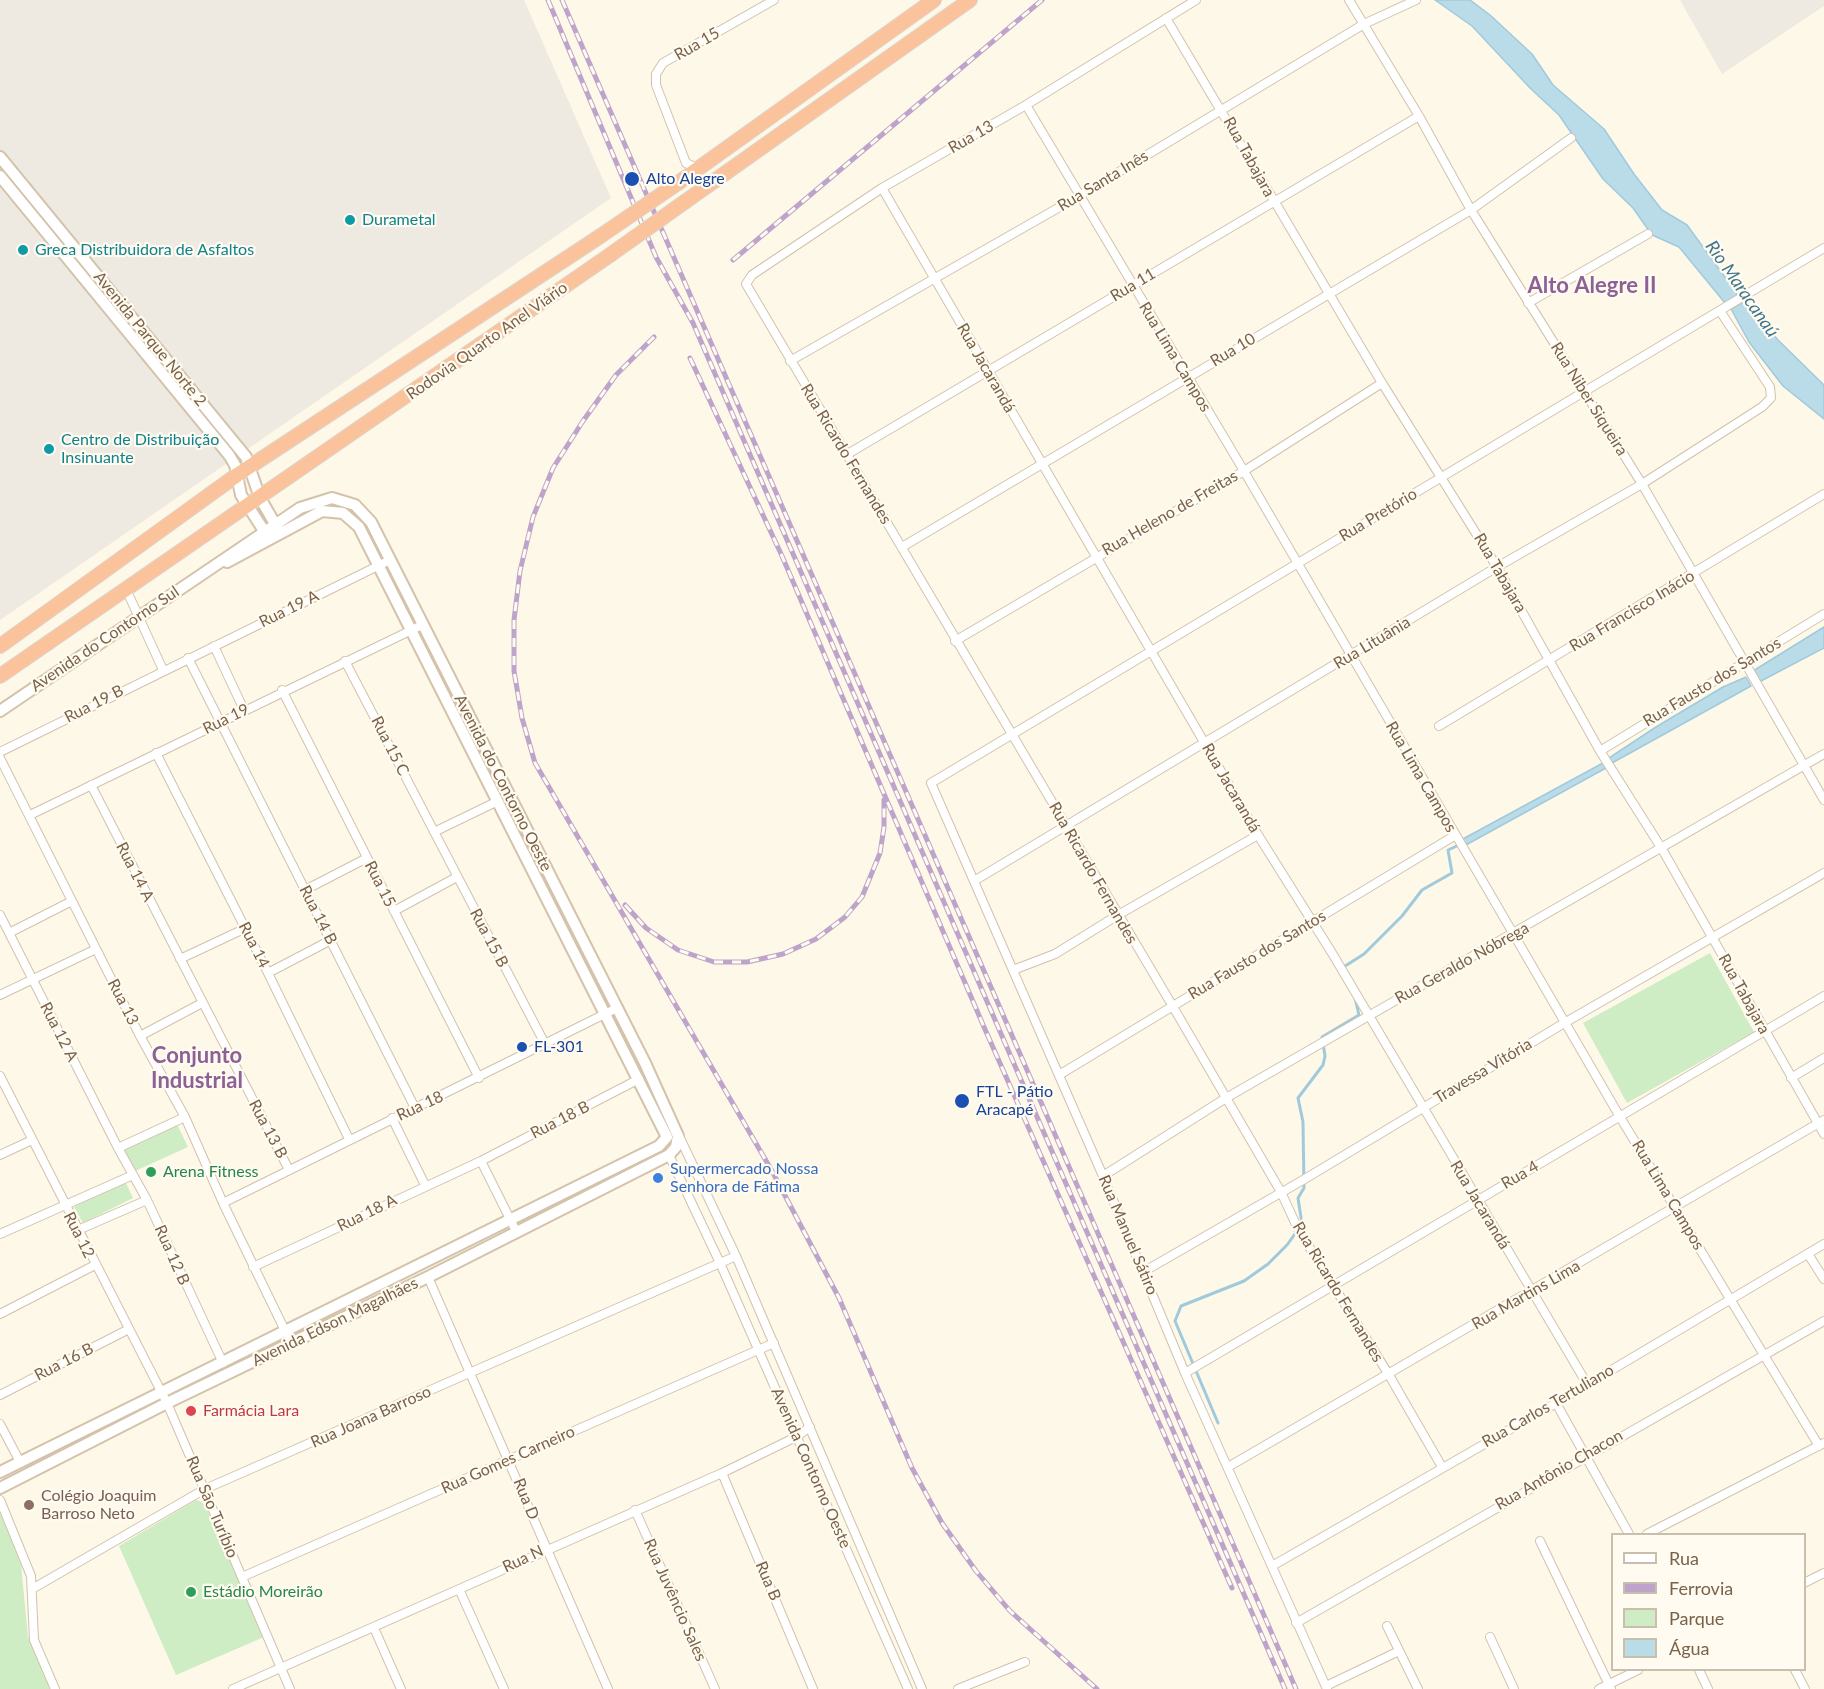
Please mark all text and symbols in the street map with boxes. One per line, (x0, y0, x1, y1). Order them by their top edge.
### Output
street label: Rua 15 (671, 23, 723, 65)
street label: Rua Tabajara (1219, 114, 1279, 200)
street label: Rua 13 (945, 116, 997, 158)
street label: Rua Santa Inês (1054, 146, 1152, 216)
place label: Alto Alegre (646, 169, 725, 189)
marker: Alto Alegre (623, 170, 641, 188)
place label: Durametal (362, 210, 436, 230)
marker: Durametal (343, 213, 357, 227)
water label: Rio Maracanaú (1701, 237, 1783, 341)
place label: Greca Distribuidora de Asfaltos (35, 240, 254, 260)
marker: Greca Distribuidora de Asfaltos (16, 243, 30, 257)
street label: Rua 11 (1107, 264, 1159, 306)
street label: Avenida Parque Norte 2 (90, 268, 210, 410)
district label: Alto Alegre II (1528, 273, 1656, 299)
street label: Rodovia Quarto Anel Viário (403, 278, 571, 404)
street label: Rua Lima Campos (1135, 299, 1215, 415)
street label: Rua Jacarandá (953, 320, 1019, 416)
street label: Rua 10 (1207, 329, 1259, 371)
street label: Rua Niber Siqueira (1546, 339, 1632, 459)
street label: Rua Ricardo Fernandes (796, 380, 896, 528)
place label: Centro de Distribuição Insinuante (61, 430, 219, 468)
marker: Centro de Distribuição Insinuante (42, 442, 56, 456)
street label: Rua Heleno de Freitas (1099, 466, 1241, 560)
street label: Rua Pretório (1336, 484, 1420, 546)
street label: Rua Tabajara (1470, 530, 1530, 616)
street label: Rua Francisco Inácio (1566, 566, 1698, 656)
street label: Avenida do Contorno Sul (27, 582, 183, 696)
street label: Rua 19 A (256, 586, 322, 632)
street label: Rua Lituânia (1330, 613, 1414, 673)
street label: Rua Fausto dos Santos (1640, 633, 1784, 731)
street label: Rua 19 B (61, 681, 127, 727)
street label: Avenida do Contorno Oeste (450, 691, 556, 875)
street label: Rua 19 (200, 700, 252, 738)
street label: Rua 15 C (367, 713, 413, 779)
street label: Rua Lima Campos (1382, 718, 1460, 836)
street label: Rua Jacarandá (1198, 740, 1264, 836)
street label: Rua Ricardo Fernandes (1045, 799, 1141, 947)
street label: Rua 14 A (112, 839, 158, 905)
street label: Rua 15 (360, 858, 400, 910)
street label: Rua 14 B (295, 882, 341, 948)
street label: Rua 15 B (466, 905, 512, 971)
street label: Rua Fausto dos Santos (1185, 906, 1329, 1004)
street label: Rua Geraldo Nóbrega (1392, 918, 1532, 1008)
street label: Rua 14 (234, 919, 274, 971)
street label: Rua Tabajara (1714, 951, 1774, 1037)
street label: Rua 13 (103, 976, 143, 1028)
street label: Rua 12 A (36, 999, 82, 1065)
street label: Travessa Vitória (1431, 1034, 1535, 1108)
place label: FL-301 (534, 1037, 584, 1057)
marker: FL-301 (515, 1040, 529, 1054)
district label: Conjunto Industrial (151, 1043, 243, 1094)
place label: FTL - Pátio Aracapé (976, 1082, 1053, 1120)
street label: Rua 18 (394, 1087, 446, 1125)
marker: FTL - Pátio Aracapé (953, 1092, 971, 1110)
street label: Rua 13 B (245, 1096, 291, 1162)
street label: Rua 18 B (527, 1097, 593, 1143)
street label: Rua Lima Campos (1628, 1137, 1708, 1253)
street label: Rua Jacarandá (1446, 1157, 1514, 1253)
street label: Rua 4 (1498, 1157, 1542, 1193)
place label: Supermercado Nossa Senhora de Fátima (670, 1159, 818, 1197)
place label: Arena Fitness (163, 1162, 259, 1182)
marker: Arena Fitness (144, 1165, 158, 1179)
marker: Supermercado Nossa Senhora de Fátima (651, 1171, 665, 1185)
street label: Rua Manuel Sátiro (1094, 1172, 1162, 1298)
street label: Rua 18 A (334, 1190, 400, 1236)
street label: Rua 12 (59, 1209, 99, 1261)
street label: Rua Ricardo Fernandes (1288, 1218, 1388, 1366)
street label: Rua 12 B (150, 1222, 194, 1288)
street label: Rua Martins Lima (1468, 1256, 1584, 1334)
street label: Avenida Edson Magalhães (249, 1273, 421, 1371)
street label: Rua 16 B (31, 1339, 97, 1385)
street label: Rua Carlos Tertuliano (1479, 1360, 1617, 1452)
street label: Rua Joana Barroso (308, 1382, 434, 1452)
street label: Avenida Contorno Oeste (767, 1385, 855, 1551)
place label: Farmácia Lara (203, 1401, 299, 1421)
marker: Farmácia Lara (184, 1404, 198, 1418)
street label: Rua Gomes Carneiro (438, 1422, 578, 1498)
street label: Rua Antônio Chacon (1492, 1426, 1626, 1514)
street label: Rua São Turíbio (182, 1453, 242, 1561)
street label: Rua D (509, 1476, 543, 1522)
place label: Colégio Joaquim Barroso Neto (41, 1486, 157, 1524)
marker: Colégio Joaquim Barroso Neto (22, 1498, 36, 1512)
legend (1611, 1533, 1806, 1671)
street label: Rua Juvêncio Sales (639, 1536, 711, 1664)
street label: Rua N (500, 1541, 546, 1577)
text: Rua (1669, 1547, 1699, 1569)
street label: Rua B (751, 1558, 785, 1604)
text: Ferrovia (1669, 1577, 1733, 1599)
place label: Estádio Moreirão (203, 1582, 323, 1602)
marker: Estádio Moreirão (184, 1585, 198, 1599)
text: Parque (1669, 1607, 1724, 1629)
text: Água (1669, 1637, 1710, 1659)

